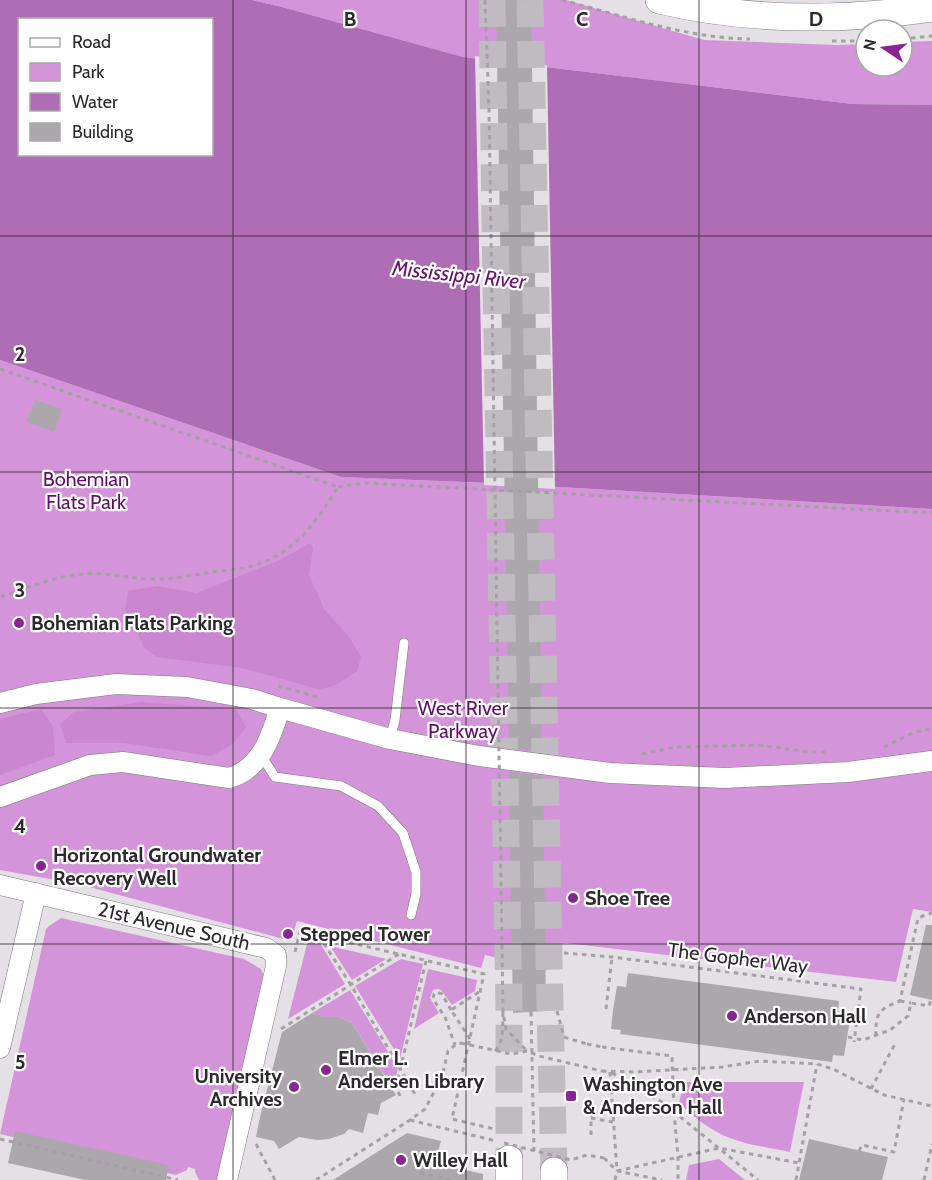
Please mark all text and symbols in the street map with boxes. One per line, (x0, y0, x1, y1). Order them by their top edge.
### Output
text: B (344, 7, 356, 31)
text: C (576, 7, 588, 31)
text: D (809, 7, 823, 31)
legend (18, 18, 213, 156)
north arrow (854, 18, 914, 78)
text: Road (72, 31, 111, 53)
text: N (859, 37, 880, 52)
text: Park (72, 61, 105, 83)
text: Water (72, 91, 118, 113)
text: Building (72, 121, 134, 143)
water label: Mississippi River (390, 255, 528, 294)
text: 2 (15, 342, 25, 366)
park label: Bohemian Flats Park (43, 467, 129, 514)
text: 3 (15, 578, 25, 602)
place label: Bohemian Flats Parking (31, 611, 233, 635)
marker: Bohemian Flats Parking (12, 616, 26, 630)
park label: West River Parkway (418, 696, 509, 743)
text: 4 (14, 814, 26, 838)
place label: Horizontal Groundwater Recovery Well (53, 843, 261, 890)
marker: Horizontal Groundwater Recovery Well (34, 859, 48, 873)
place label: Shoe Tree (585, 886, 670, 910)
marker: Shoe Tree (566, 891, 580, 905)
street label: 21st Avenue South (96, 897, 252, 955)
place label: Stepped Tower (300, 922, 430, 946)
marker: Stepped Tower (281, 927, 295, 941)
street label: The Gopher Way (667, 938, 809, 978)
place label: Anderson Hall (744, 1004, 866, 1028)
marker: Anderson Hall (725, 1009, 739, 1023)
place label: Elmer L. Andersen Library (338, 1046, 484, 1093)
text: 5 (15, 1050, 25, 1074)
marker: Elmer L. Andersen Library (319, 1063, 333, 1077)
place label: University Archives (195, 1064, 282, 1111)
place label: Washington Ave & Anderson Hall (583, 1072, 723, 1119)
marker: University Archives (287, 1080, 301, 1094)
marker: Washington Ave & Anderson Hall (564, 1089, 578, 1103)
place label: Willey Hall (413, 1148, 508, 1172)
marker: Willey Hall (394, 1153, 408, 1167)

